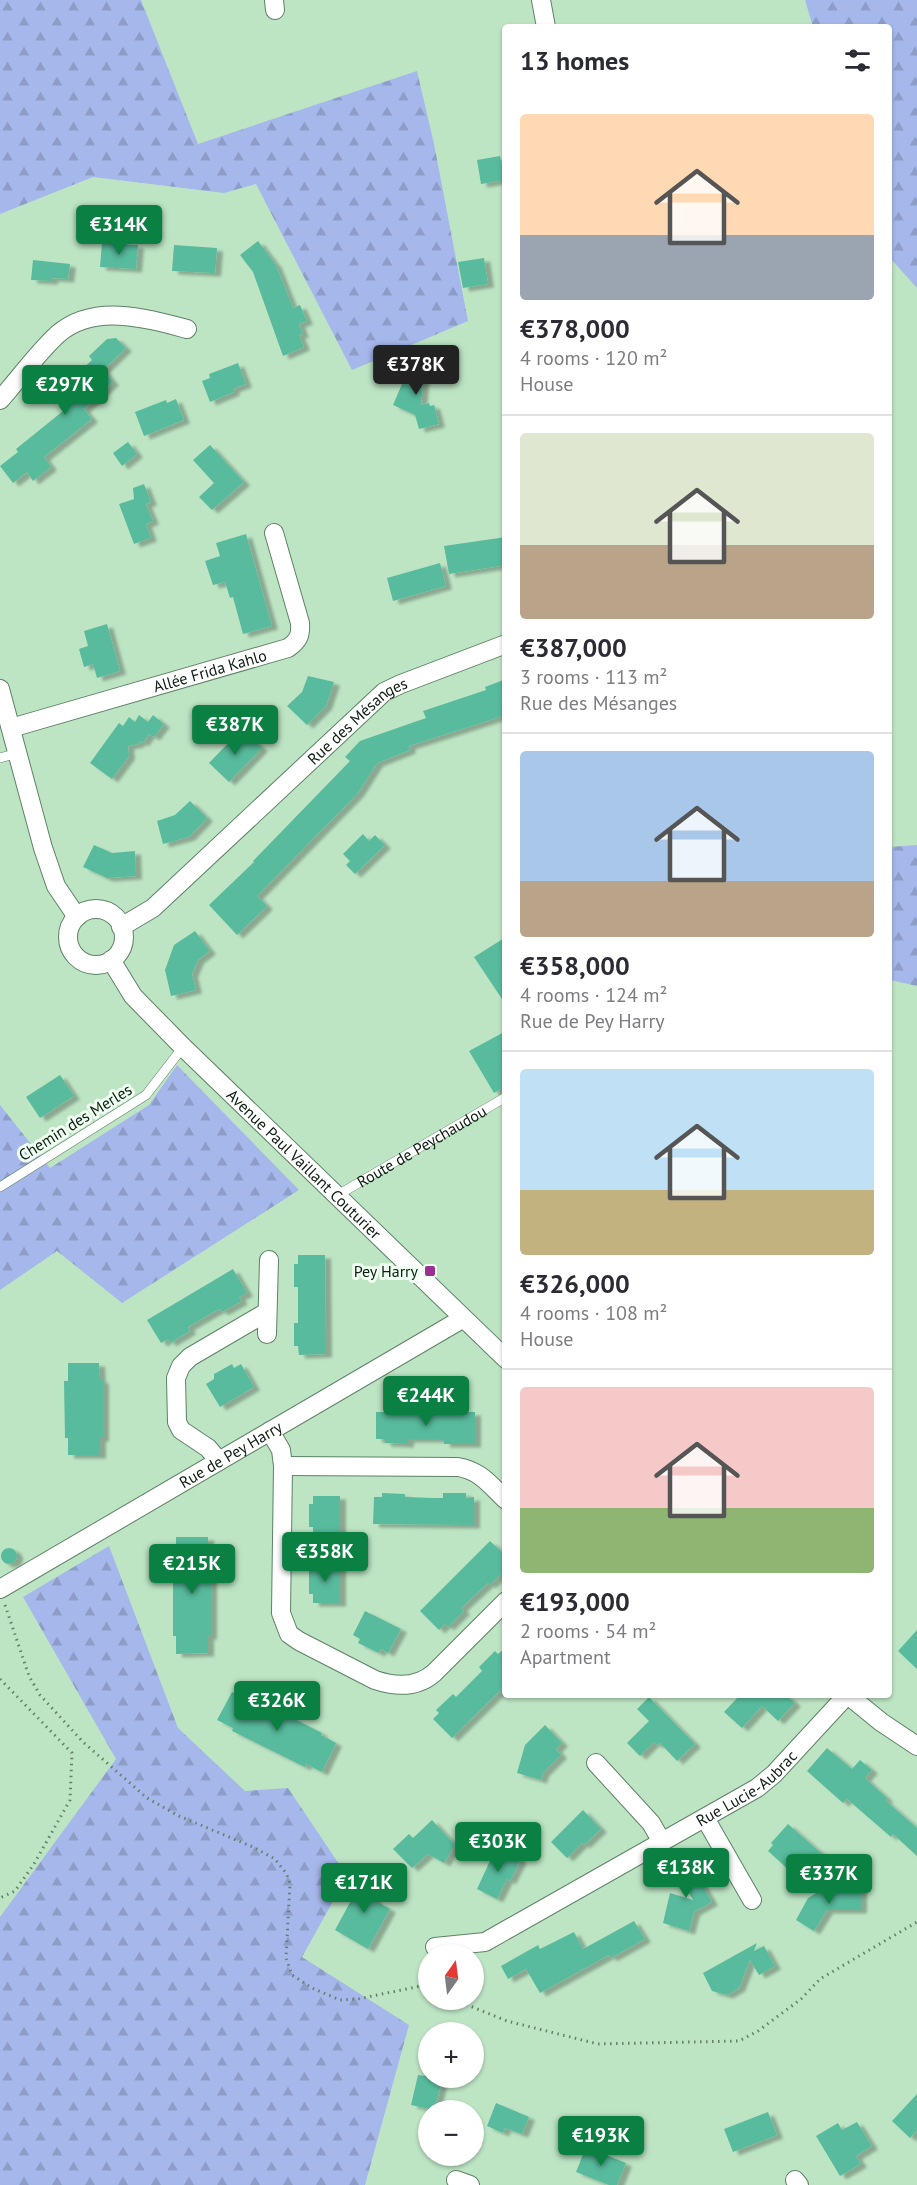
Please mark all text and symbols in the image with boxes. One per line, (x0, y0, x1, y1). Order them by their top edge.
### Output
text: 13 homes (520, 44, 629, 77)
icon: filters (841, 44, 874, 77)
icon: home (643, 153, 751, 261)
pin: €314K (77, 205, 161, 256)
text: €314K (90, 211, 148, 237)
text: €378,000 (520, 312, 630, 345)
pin: €378K (374, 345, 458, 396)
text: 4 rooms · 120 m² (520, 345, 667, 371)
text: €378K (387, 351, 445, 377)
pin: €297K (23, 365, 107, 416)
text: €297K (36, 371, 94, 397)
text: House (520, 371, 574, 397)
icon: home (643, 472, 751, 580)
text: €387,000 (520, 631, 627, 664)
street label: Allée Frida Kahlo (151, 645, 269, 696)
text: 3 rooms · 113 m² (520, 664, 667, 690)
street label: Rue des Mésanges (303, 673, 410, 769)
text: Rue des Mésanges (520, 690, 677, 716)
pin: €387K (193, 705, 277, 756)
text: €387K (206, 711, 264, 737)
icon: home (643, 790, 751, 898)
text: €358,000 (520, 949, 630, 982)
text: 4 rooms · 124 m² (520, 982, 667, 1008)
text: Rue de Pey Harry (520, 1008, 665, 1034)
street label: Chemin des Merles (15, 1079, 136, 1165)
street label: Avenue Paul Vaillant Couturier (223, 1085, 386, 1244)
street label: Route de Peychaudou (353, 1101, 490, 1192)
icon: home (643, 1108, 751, 1216)
place label: Pey Harry (354, 1261, 419, 1281)
marker: Pey Harry (423, 1264, 437, 1278)
text: €326,000 (520, 1267, 630, 1300)
text: 4 rooms · 108 m² (520, 1300, 667, 1326)
text: House (520, 1326, 574, 1352)
pin: €244K (384, 1376, 468, 1427)
text: €244K (397, 1382, 455, 1408)
street label: Rue de Pey Harry (175, 1416, 286, 1492)
icon: home (643, 1426, 751, 1534)
pin: €358K (283, 1532, 367, 1583)
text: €358K (296, 1538, 354, 1564)
pin: €215K (150, 1544, 234, 1595)
text: €215K (163, 1550, 221, 1576)
text: €193,000 (520, 1585, 630, 1618)
text: 2 rooms · 54 m² (520, 1618, 656, 1644)
text: Apartment (520, 1644, 611, 1670)
pin: €326K (235, 1681, 319, 1732)
text: €326K (248, 1687, 306, 1713)
street label: Rue Lucie-Aubrac (692, 1746, 801, 1831)
pin: €303K (456, 1822, 540, 1873)
text: €303K (469, 1828, 527, 1854)
pin: €138K (644, 1848, 728, 1899)
text: €138K (657, 1854, 715, 1880)
pin: €337K (787, 1854, 871, 1905)
text: €337K (800, 1860, 858, 1886)
pin: €171K (322, 1863, 406, 1914)
text: €171K (335, 1869, 393, 1895)
north arrow (418, 1944, 484, 2010)
map controls (418, 1944, 484, 2166)
button: + (418, 2022, 484, 2088)
button: − (418, 2100, 484, 2166)
pin: €193K (559, 2116, 643, 2167)
text: €193K (572, 2122, 630, 2148)

